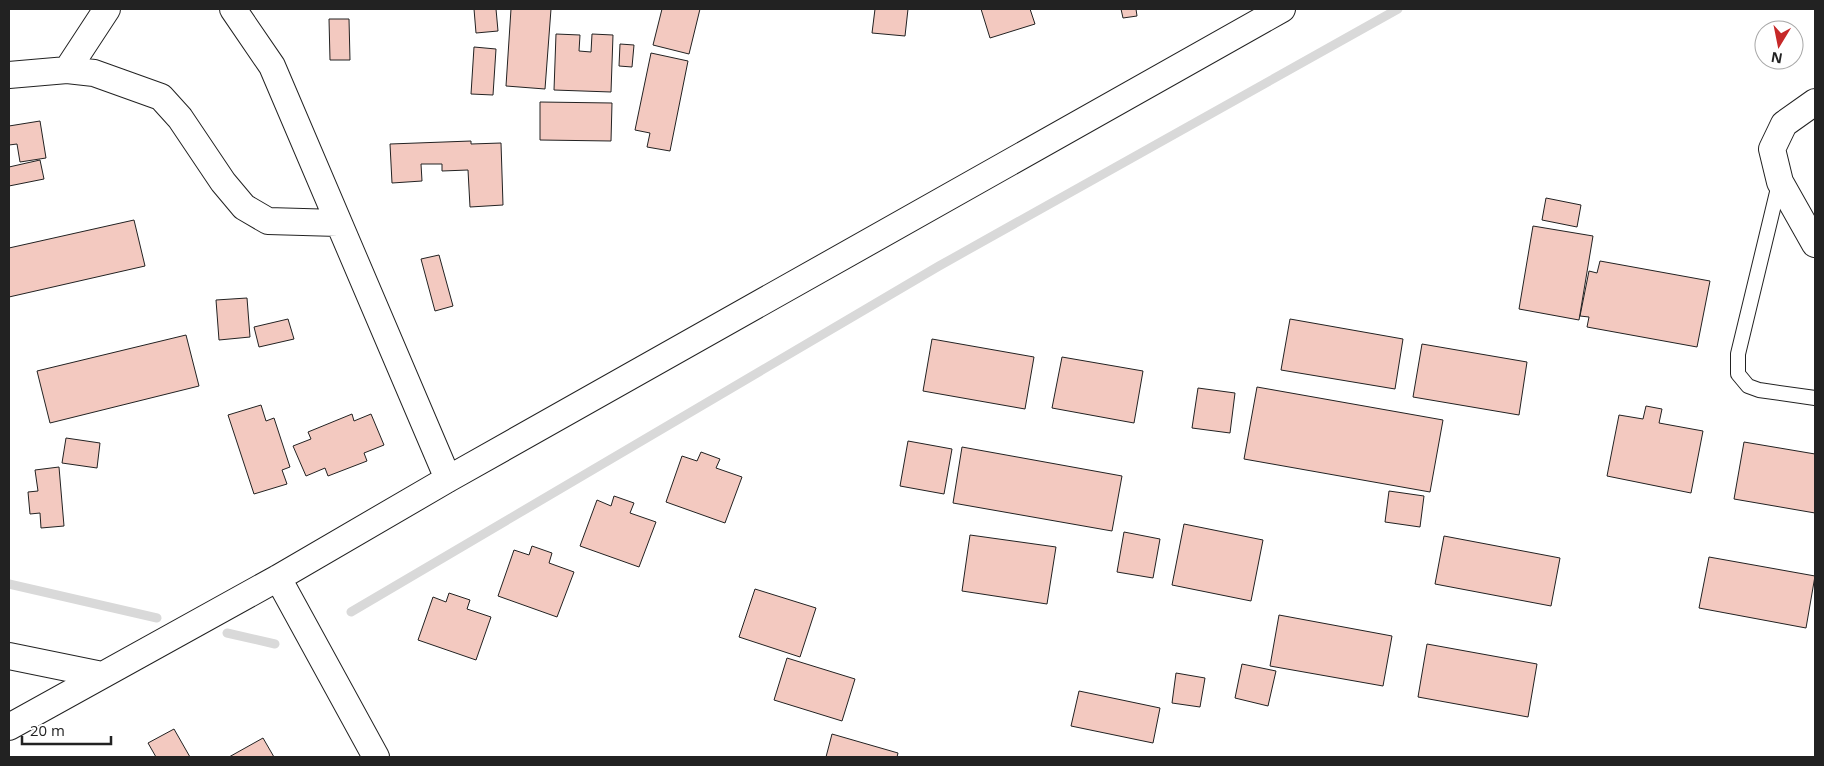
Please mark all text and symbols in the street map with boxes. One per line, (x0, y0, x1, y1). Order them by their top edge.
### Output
north arrow (1754, 20, 1804, 70)
text: N (1769, 48, 1784, 69)
scale bar (22, 714, 111, 746)
text: 20 m (30, 720, 65, 740)

